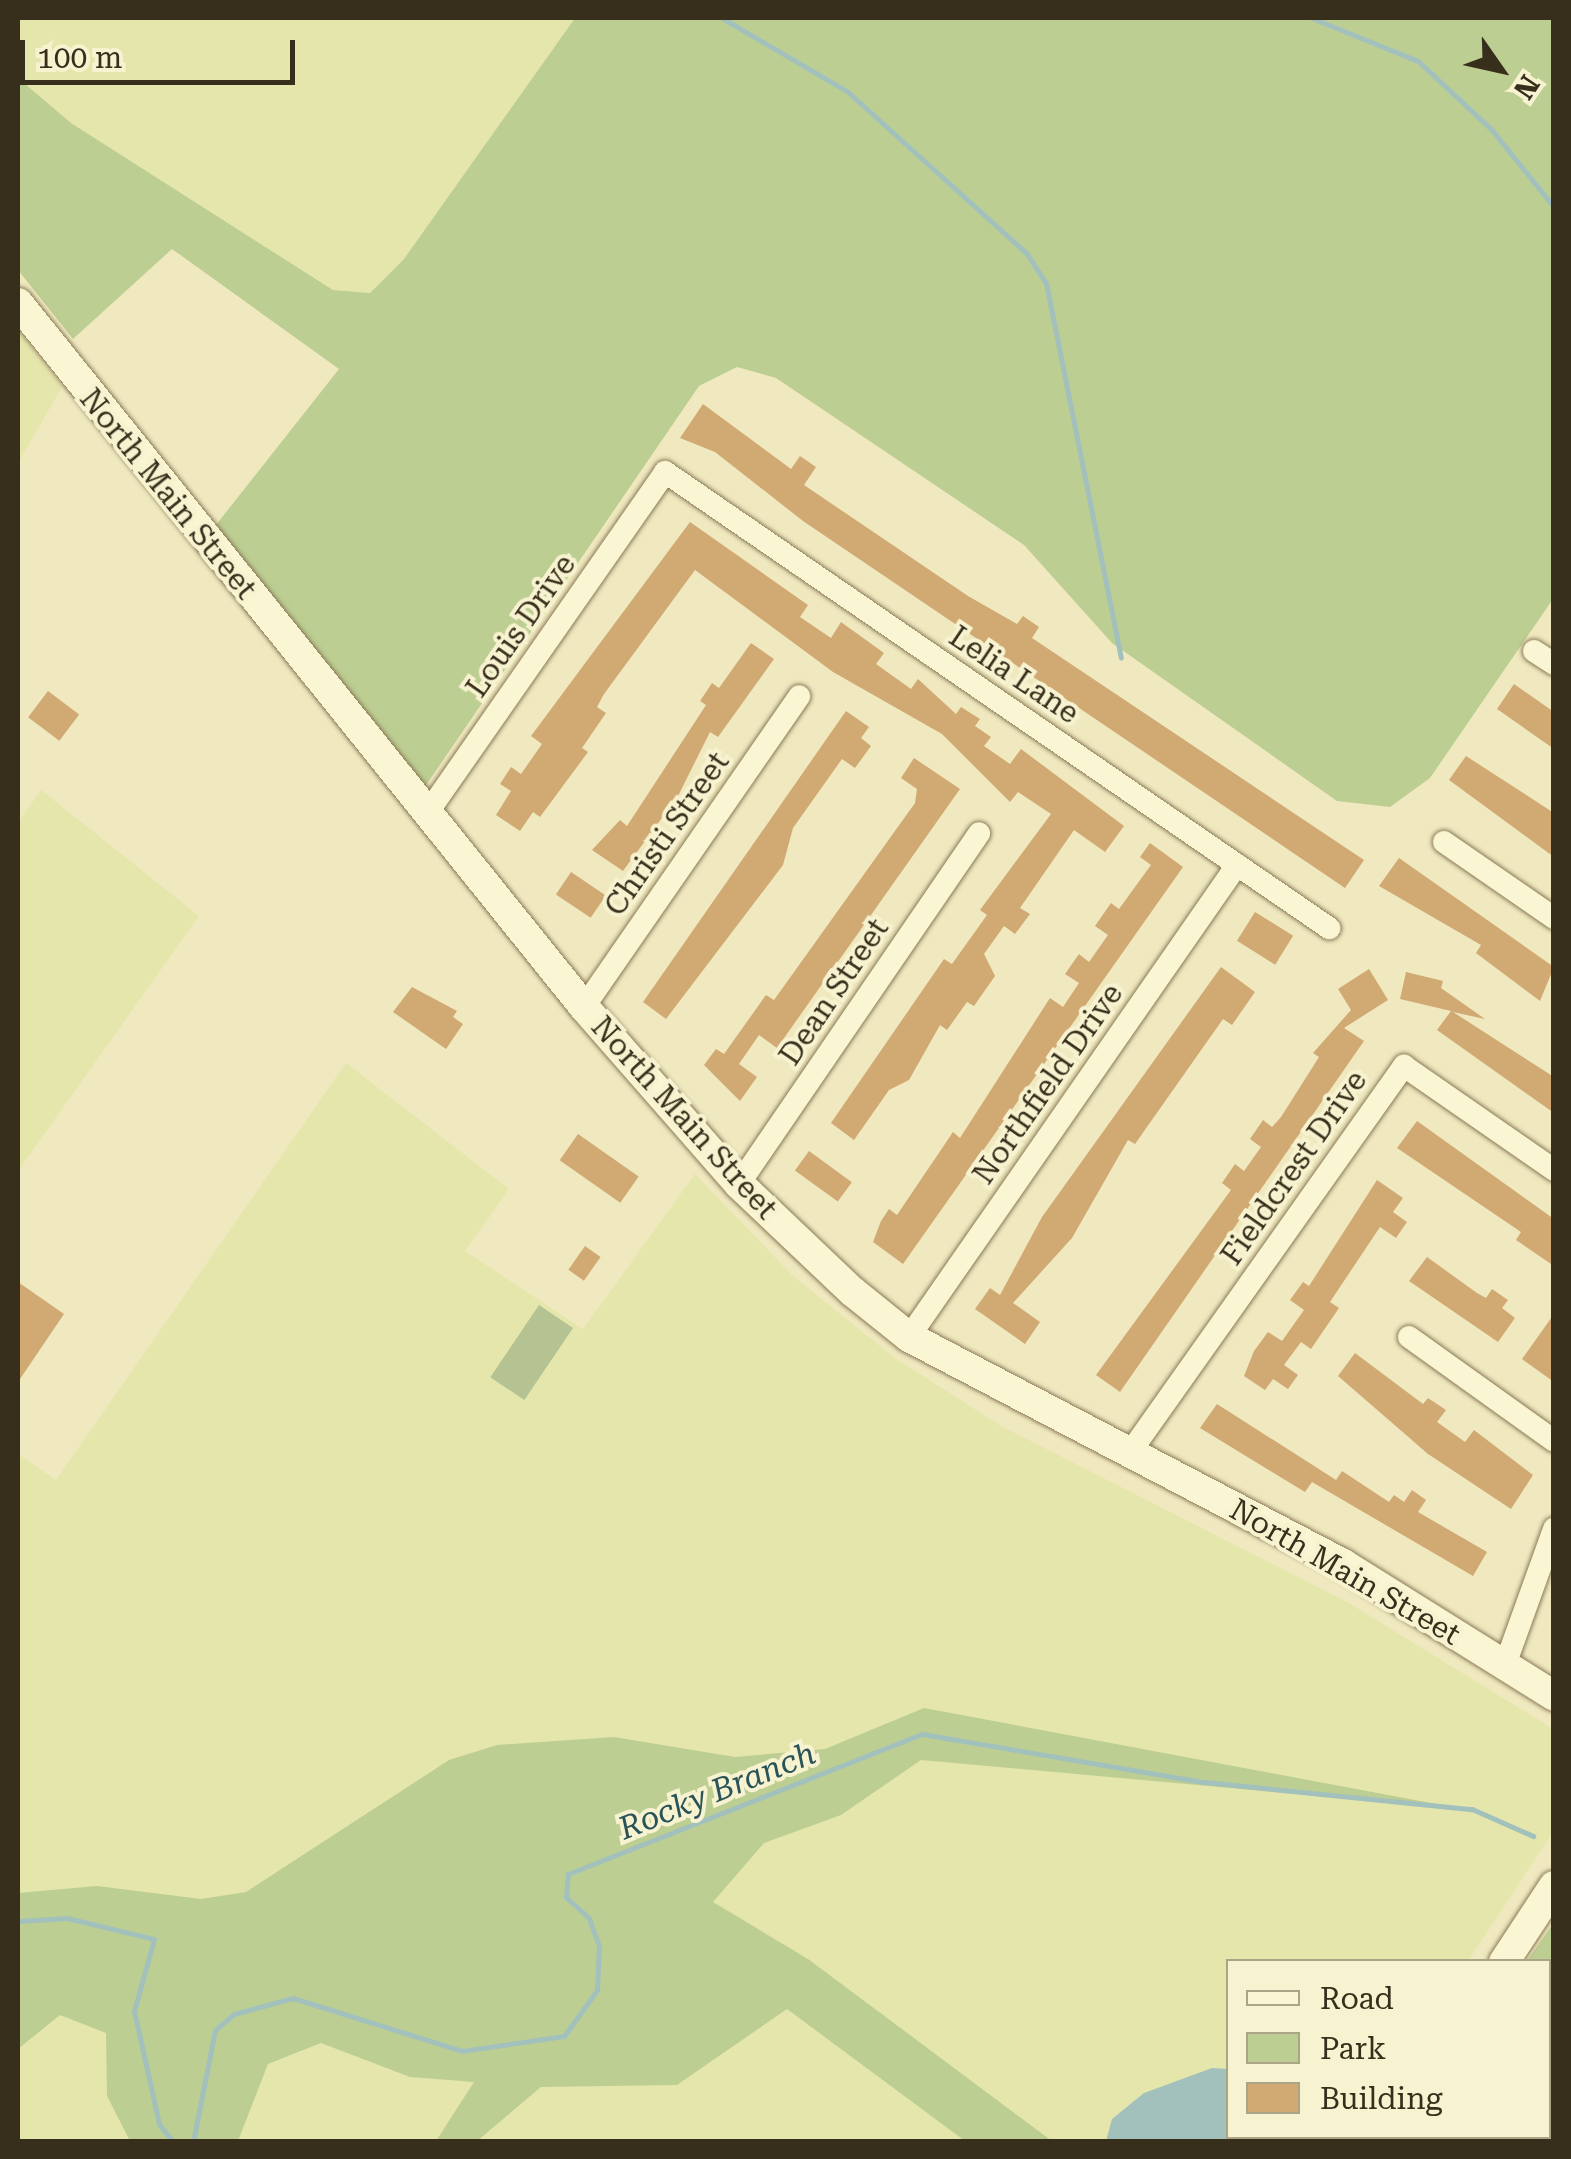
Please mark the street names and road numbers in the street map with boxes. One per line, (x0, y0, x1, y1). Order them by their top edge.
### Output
street label: North Main Street (72, 382, 264, 606)
street label: Louis Drive (459, 548, 583, 704)
street label: Lelia Lane (942, 619, 1086, 731)
street label: Christi Street (597, 745, 737, 923)
street label: Dean Street (772, 912, 896, 1072)
street label: Northfield Drive (965, 977, 1131, 1191)
street label: North Main Street (584, 1009, 784, 1227)
street label: Fieldcrest Drive (1214, 1064, 1374, 1272)
street label: North Main Street (1223, 1491, 1467, 1653)

